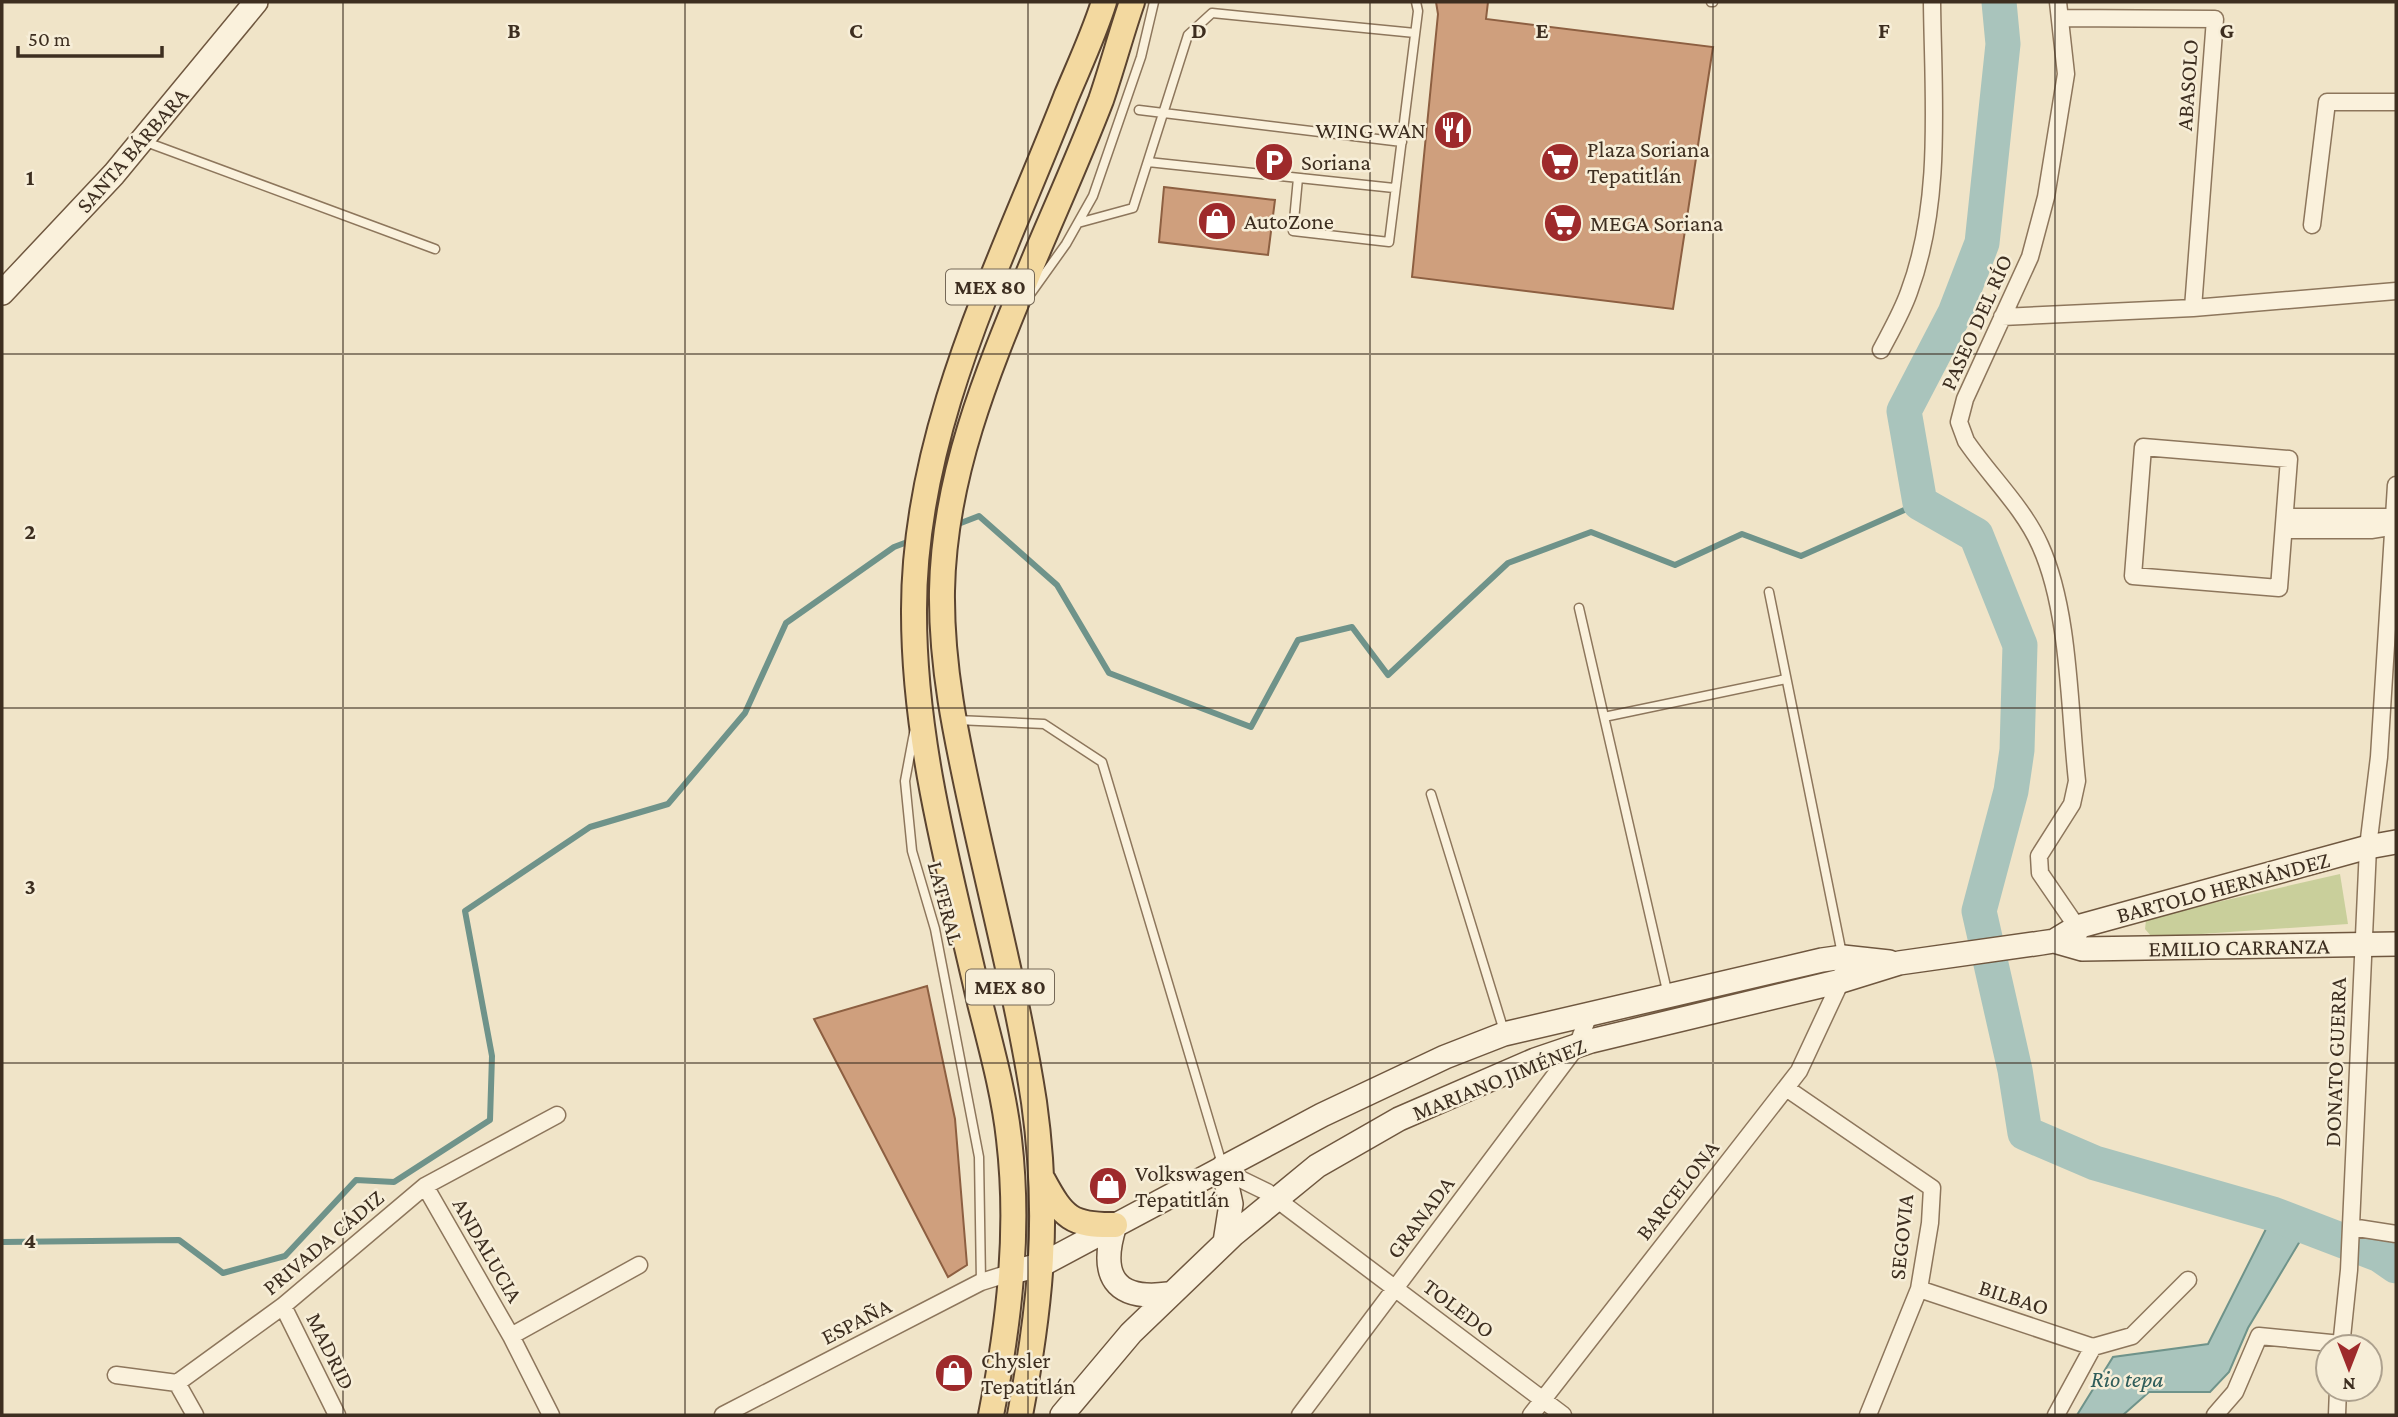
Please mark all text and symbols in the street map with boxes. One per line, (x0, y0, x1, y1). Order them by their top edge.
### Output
scale bar (18, 14, 161, 58)
text: B (507, 17, 521, 43)
text: C (849, 17, 863, 43)
text: D (1191, 17, 1207, 43)
text: E (1535, 17, 1549, 43)
text: F (1878, 17, 1890, 43)
text: G (2220, 17, 2235, 43)
text: 50 m (28, 27, 71, 51)
street label: ABASOLO (2171, 38, 2203, 132)
street label: SANTA BÁRBARA (71, 82, 194, 218)
restaurant icon: WING WAN (1432, 109, 1474, 151)
place label: WING WAN (1315, 117, 1426, 143)
place label: Plaza Soriana Tepatitlán (1587, 136, 1710, 188)
parking icon: Soriana (1253, 141, 1295, 183)
supermarket icon: Plaza Soriana Tepatitlán (1539, 141, 1581, 183)
place label: Soriana (1301, 149, 1371, 175)
text: 1 (26, 164, 35, 190)
shop icon: AutoZone (1196, 200, 1238, 242)
supermarket icon: MEGA Soriana (1542, 202, 1584, 244)
place label: AutoZone (1244, 208, 1334, 234)
place label: MEGA Soriana (1590, 210, 1724, 236)
street label: PASEO DEL RÍO (1935, 250, 2017, 394)
road number: MEX 80 (946, 270, 1034, 304)
text: 2 (24, 518, 36, 544)
street label: BARTOLO HERNÁNDEZ (2114, 846, 2333, 928)
street label: LATERAL (922, 858, 970, 948)
text: 3 (24, 873, 36, 899)
street label: EMILIO CARRANZA (2148, 932, 2331, 962)
road number: MEX 80 (966, 970, 1054, 1004)
street label: DONATO GUERRA (2319, 976, 2351, 1147)
street label: MARIANO JIMÉNEZ (1408, 1032, 1590, 1126)
street label: BARCELONA (1630, 1134, 1724, 1245)
place label: Volkswagen Tepatitlán (1135, 1160, 1245, 1212)
shop icon: Volkswagen Tepatitlán (1087, 1165, 1129, 1207)
street label: GRANADA (1381, 1170, 1460, 1263)
street label: PRIVADA CÁDIZ (257, 1184, 389, 1300)
street label: SEGOVIA (1884, 1192, 1919, 1281)
street label: ANDALUCIA (448, 1193, 529, 1308)
text: 4 (24, 1227, 36, 1253)
street label: TOLEDO (1418, 1273, 1500, 1343)
street label: BILBAO (1976, 1274, 2052, 1320)
street label: ESPAÑA (817, 1292, 896, 1350)
street label: MADRID (301, 1308, 361, 1394)
north arrow (2314, 1333, 2384, 1403)
place label: Chysler Tepatitlán (981, 1347, 1076, 1399)
shop icon: Chysler Tepatitlán (933, 1352, 975, 1394)
water label: Rio tepa (2090, 1365, 2164, 1392)
text: N (2342, 1374, 2355, 1395)

